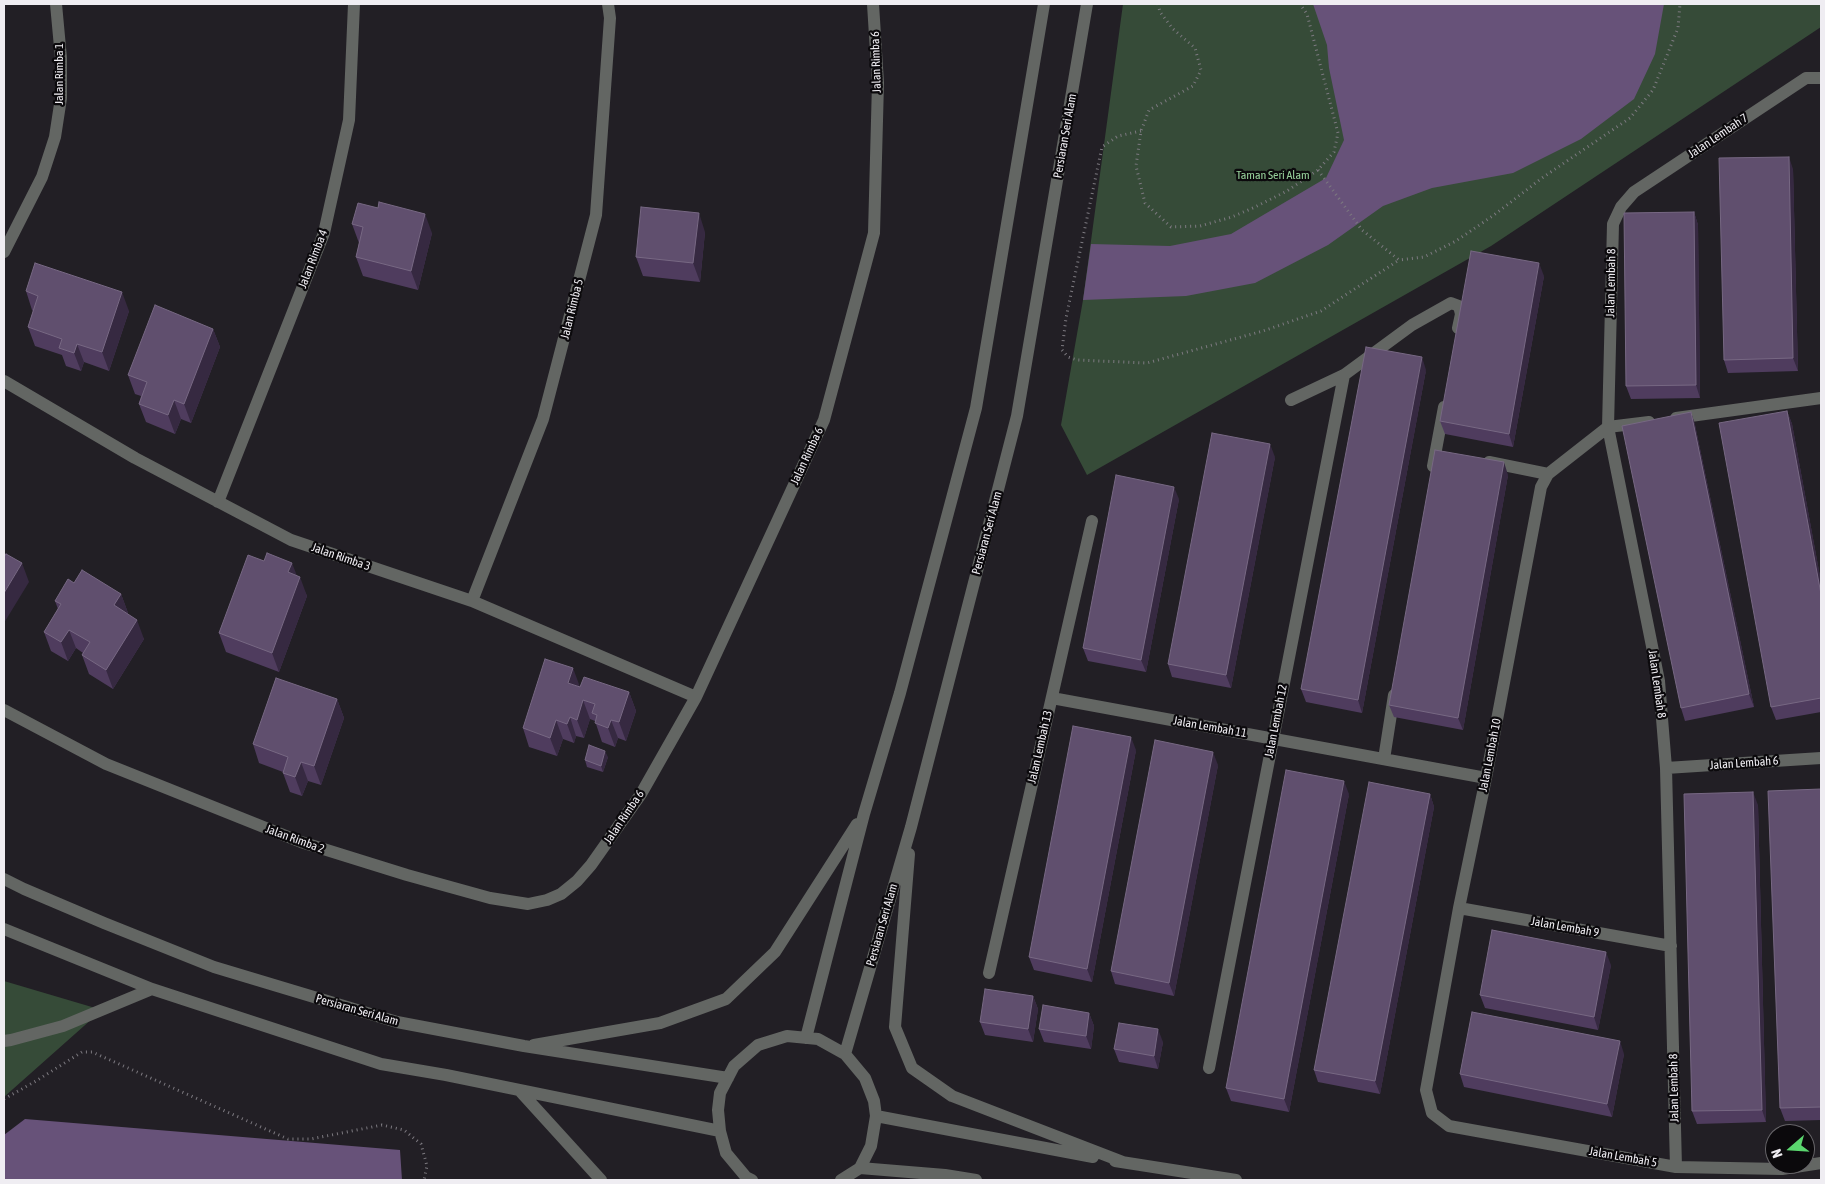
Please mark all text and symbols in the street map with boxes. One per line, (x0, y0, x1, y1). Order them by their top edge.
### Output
street label: Jalan Rimba 6 (868, 31, 884, 93)
street label: Jalan Rimba 1 (52, 43, 66, 105)
street label: Persiaran Seri Alam (1050, 93, 1080, 179)
street label: Jalan Lembah 7 (1685, 111, 1751, 161)
park label: Taman Seri Alam (1236, 168, 1310, 182)
street label: Jalan Rimba 4 (295, 228, 331, 290)
street label: Jalan Lembah 8 (1603, 249, 1619, 317)
street label: Jalan Rimba 5 (558, 277, 586, 341)
street label: Jalan Rimba 6 (787, 425, 827, 487)
street label: Persiaran Seri Alam (969, 490, 1005, 576)
street label: Jalan Rimba 3 (310, 540, 372, 574)
street label: Jalan Lembah 8 (1645, 649, 1669, 719)
street label: Jalan Lembah 12 (1262, 683, 1290, 759)
street label: Jalan Lembah 13 (1025, 709, 1055, 785)
street label: Jalan Lembah 11 (1172, 713, 1248, 741)
street label: Jalan Lembah 10 (1476, 717, 1504, 793)
street label: Jalan Lembah 6 (1709, 753, 1779, 773)
street label: Jalan Rimba 6 (601, 787, 647, 847)
street label: Jalan Rimba 2 (264, 822, 326, 856)
street label: Persiaran Seri Alam (863, 882, 901, 968)
street label: Jalan Lembah 9 (1530, 914, 1600, 940)
street label: Persiaran Seri Alam (314, 991, 400, 1029)
street label: Jalan Lembah 8 (1666, 1054, 1682, 1122)
north arrow (1765, 1124, 1815, 1174)
street label: Jalan Lembah 5 (1588, 1144, 1658, 1170)
text: N (1768, 1147, 1786, 1160)

